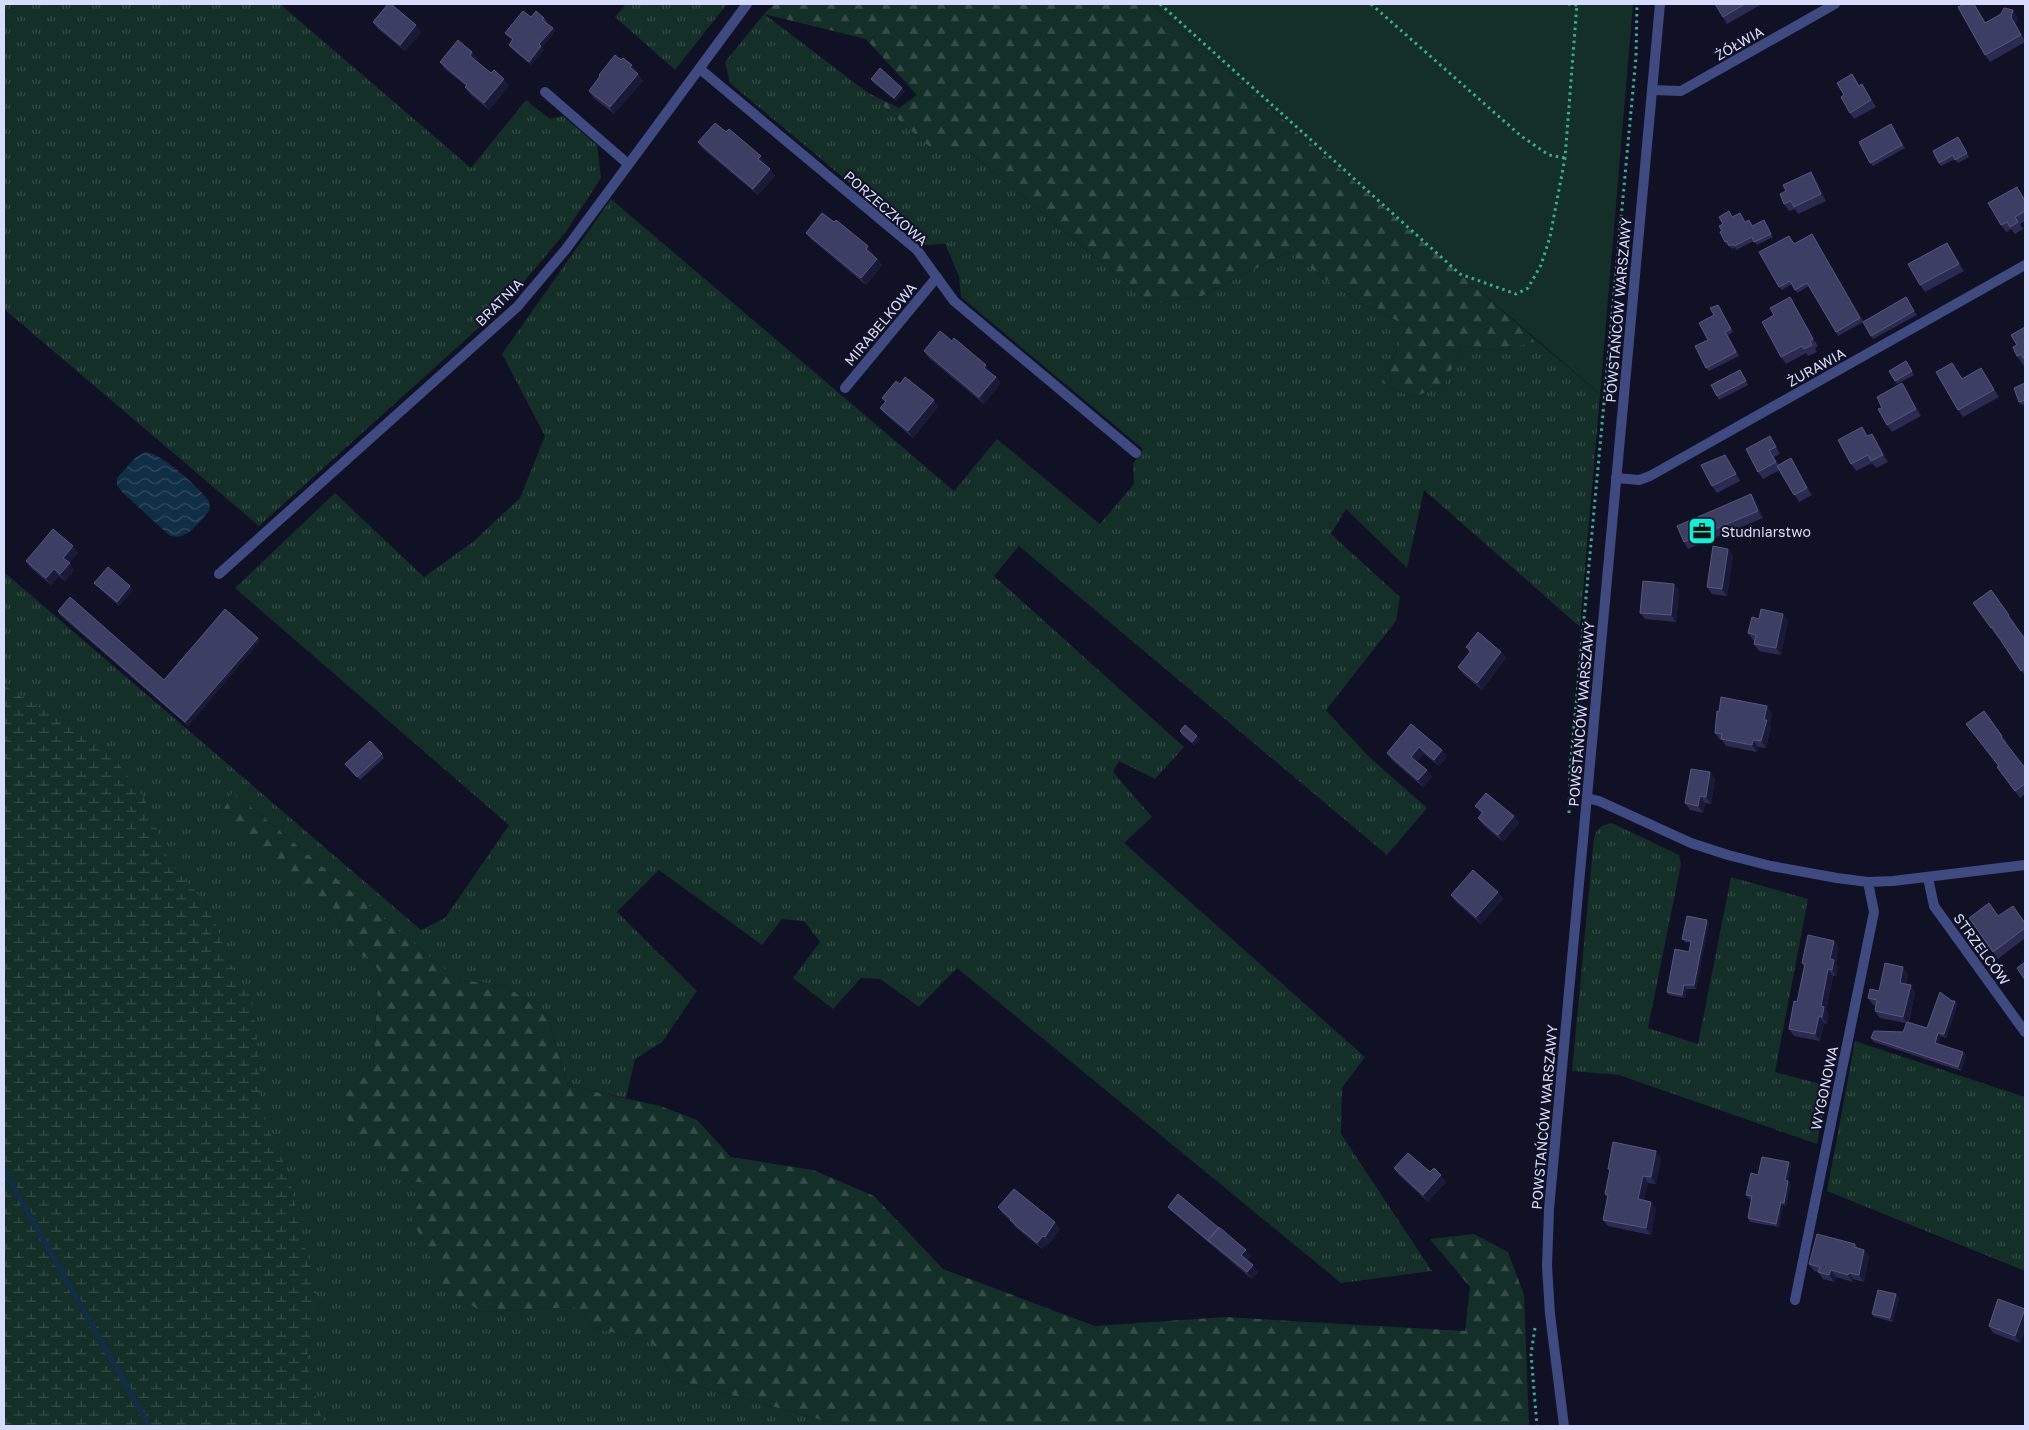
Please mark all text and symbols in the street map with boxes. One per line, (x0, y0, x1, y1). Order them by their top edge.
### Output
street label: ŻÓŁWIA (1712, 22, 1767, 64)
street label: PORZECZKOWA (841, 167, 932, 249)
street label: POWSTAŃCÓW WARSZAWY (1601, 217, 1635, 403)
street label: BRATNIA (472, 274, 527, 329)
street label: MIRABELKOWA (840, 279, 920, 369)
street label: ŻURAWIA (1784, 344, 1849, 390)
office icon: Studniarstwo (1687, 516, 1717, 546)
place label: Studniarstwo (1721, 523, 1811, 540)
street label: POWSTAŃCÓW WARSZAWY (1564, 621, 1598, 807)
street label: STRZELCÓW (1950, 910, 2014, 989)
street label: POWSTAŃCÓW WARSZAWY (1527, 1024, 1561, 1210)
street label: WYGONOWA (1807, 1044, 1841, 1132)

